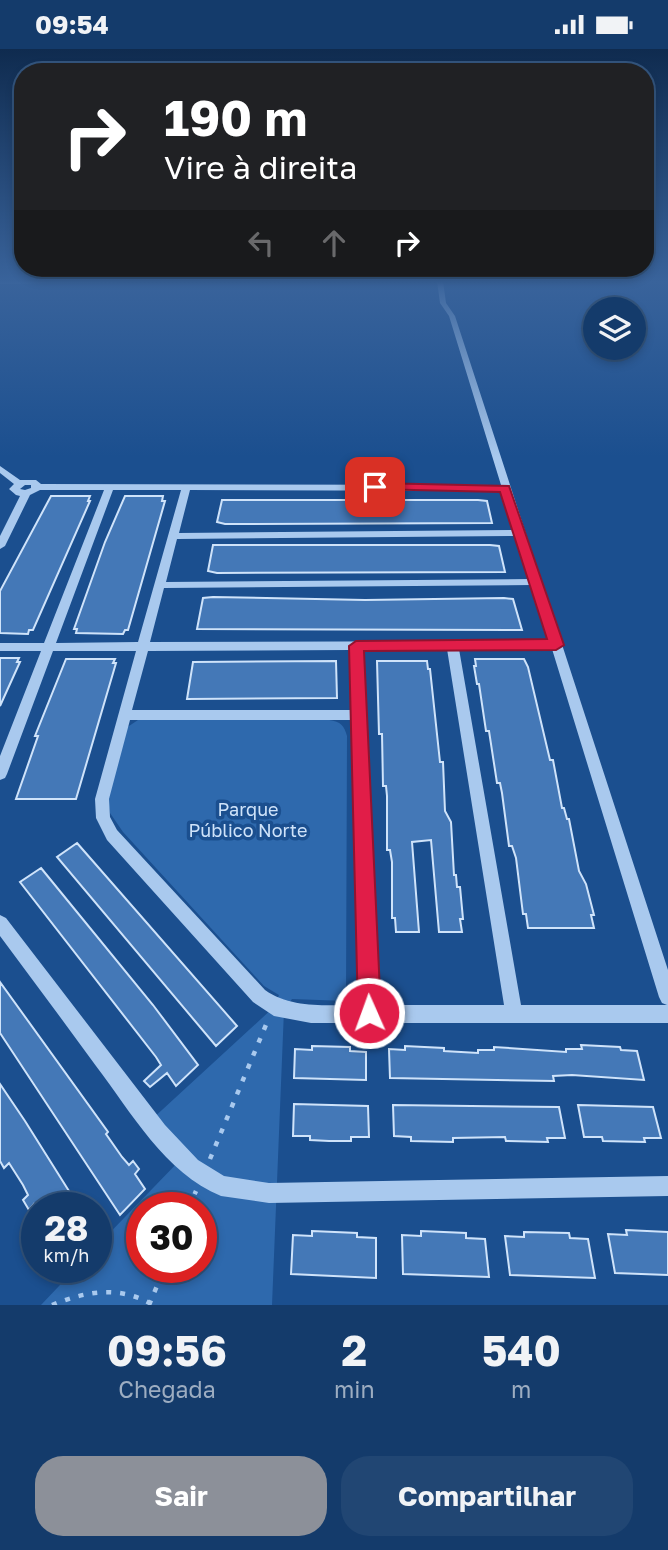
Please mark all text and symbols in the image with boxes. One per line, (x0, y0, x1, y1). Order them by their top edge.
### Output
text: 09:54 (35, 9, 109, 40)
text: 190 m (164, 88, 307, 147)
icon: right (49, 91, 140, 182)
text: Vire à direita (164, 148, 357, 186)
icon: left (242, 224, 280, 262)
icon: ahead (315, 224, 353, 262)
icon: right (388, 224, 426, 262)
map controls (583, 297, 646, 360)
button: layers (583, 297, 646, 360)
pin (345, 457, 405, 517)
icon: arrive (356, 468, 394, 506)
park label: Parque Público Norte (189, 798, 307, 841)
position arrow (332, 976, 406, 1050)
speed limit sign: 30 (126, 1192, 217, 1283)
text: 28 (45, 1207, 88, 1249)
text: km/h (44, 1244, 89, 1266)
text: 09:56 (107, 1325, 227, 1375)
text: 2 (341, 1325, 367, 1375)
text: 540 (482, 1325, 561, 1375)
text: Chegada (118, 1375, 216, 1403)
text: min (334, 1375, 375, 1403)
text: m (511, 1375, 531, 1403)
button: Sair (35, 1456, 327, 1536)
button: Compartilhar (341, 1456, 633, 1536)

